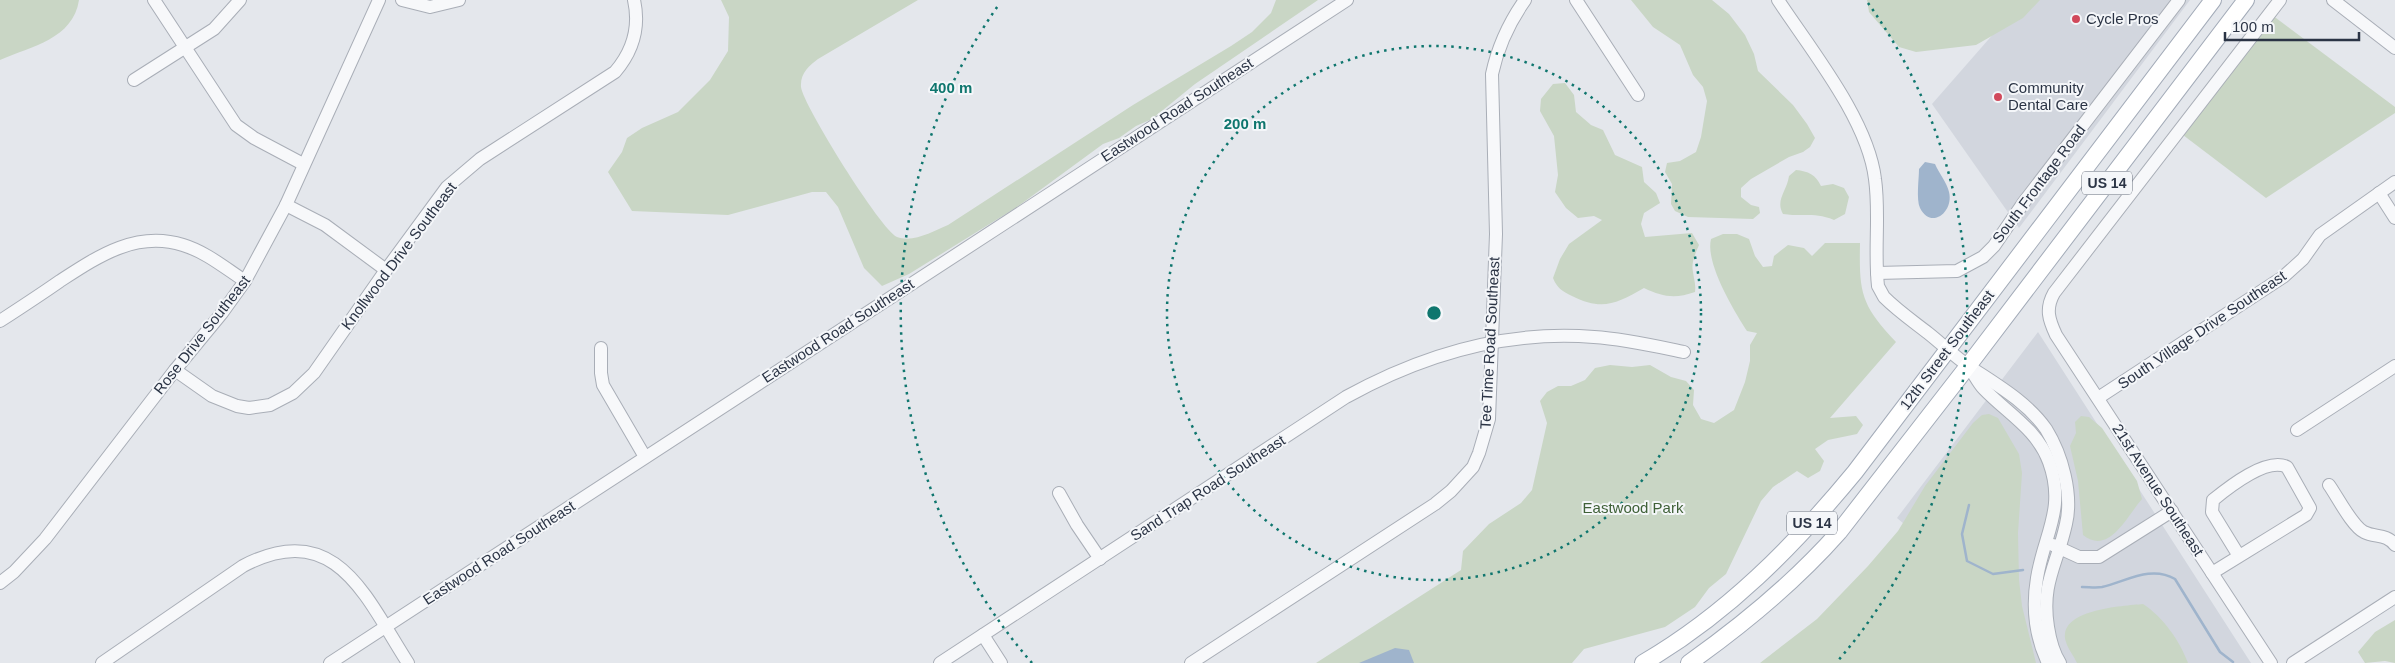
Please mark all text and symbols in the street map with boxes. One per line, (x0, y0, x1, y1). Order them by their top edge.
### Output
place label: Cycle Pros (2086, 10, 2159, 27)
scale bar (2225, 10, 2359, 42)
marker: Cycle Pros (2070, 13, 2082, 25)
text: 100 m (2232, 18, 2274, 35)
street label: Eastwood Road Southeast (1098, 54, 1257, 165)
text: 400 m (930, 79, 972, 96)
place label: Community Dental Care (2008, 79, 2088, 113)
marker: Community Dental Care (1992, 91, 2004, 103)
text: 200 m (1224, 115, 1266, 132)
street label: South Frontage Road (1989, 121, 2089, 246)
road number: US 14 (2082, 172, 2132, 194)
street label: Knollwood Drive Southeast (338, 178, 460, 333)
street label: Tee Time Road Southeast (1476, 256, 1503, 430)
street label: South Village Drive Southeast (2114, 266, 2290, 392)
street label: Rose Drive Southeast (150, 271, 254, 397)
street label: Eastwood Road Southeast (759, 275, 918, 386)
street label: 12th Street Southeast (1896, 286, 1998, 413)
centre of rings (1425, 304, 1443, 322)
street label: 21st Avenue Southeast (2109, 421, 2208, 560)
street label: Sand Trap Road Southeast (1127, 431, 1289, 544)
street label: Eastwood Road Southeast (420, 497, 579, 608)
park label: Eastwood Park (1583, 499, 1684, 516)
road number: US 14 (1787, 512, 1837, 534)

